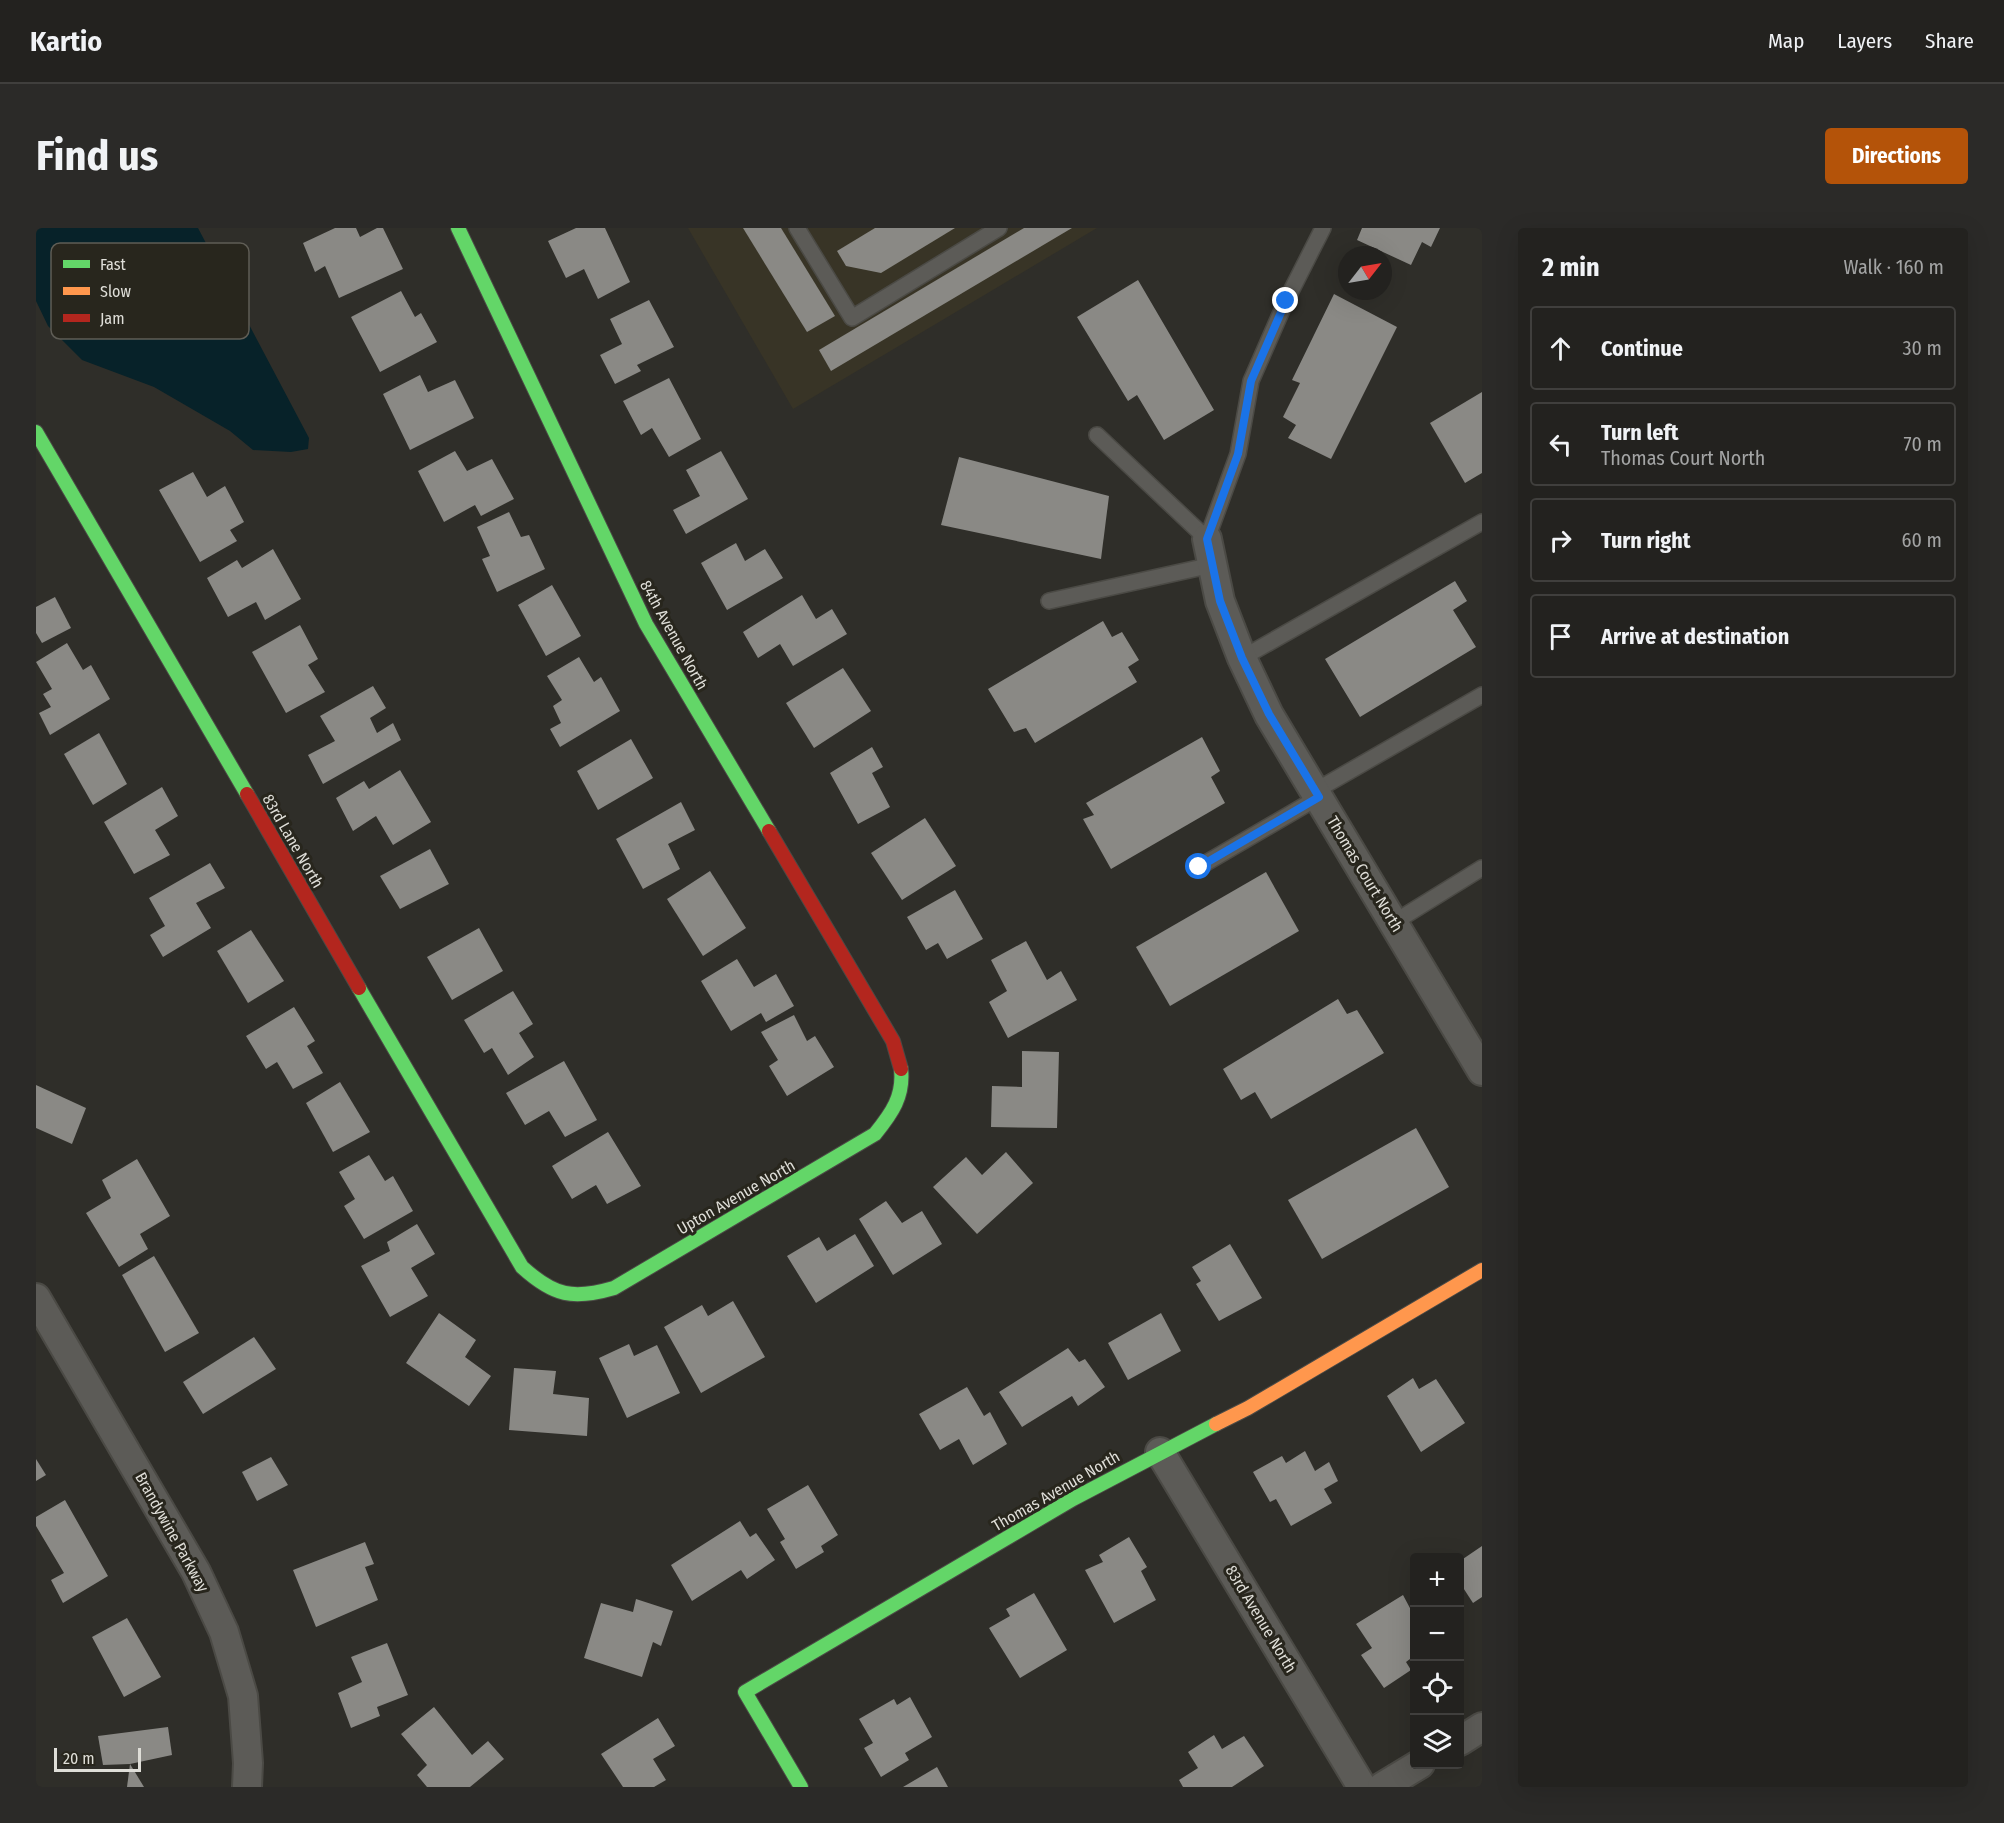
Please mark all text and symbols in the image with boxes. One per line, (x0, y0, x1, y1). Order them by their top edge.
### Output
text: Kartio (30, 25, 102, 58)
text: Map (1768, 28, 1804, 54)
text: Layers (1837, 28, 1892, 54)
text: Share (1925, 28, 1974, 54)
button: Directions (1825, 128, 1968, 184)
text: Find us (36, 131, 158, 181)
legend (51, 243, 249, 339)
north arrow (1338, 246, 1392, 300)
text: 2 min (1542, 252, 1600, 283)
text: Fast (100, 255, 127, 274)
text: Walk · 160 m (1844, 255, 1944, 279)
text: Slow (100, 282, 131, 301)
route end (1272, 287, 1298, 313)
text: Jam (100, 309, 125, 328)
icon: ahead (1544, 332, 1577, 365)
text: Continue (1601, 335, 1683, 362)
text: 30 m (1902, 336, 1942, 360)
text: Turn left (1601, 419, 1679, 446)
icon: left (1544, 428, 1577, 461)
text: 70 m (1904, 432, 1942, 456)
text: Thomas Court North (1601, 446, 1765, 470)
icon: right (1544, 524, 1577, 557)
text: Turn right (1601, 527, 1690, 554)
text: 60 m (1902, 528, 1942, 552)
street label: 84th Avenue North (636, 577, 712, 693)
icon: arrive (1544, 620, 1577, 653)
text: Arrive at destination (1601, 623, 1789, 650)
street label: 83rd Lane North (259, 791, 327, 891)
street label: Thomas Court North (1323, 813, 1407, 935)
route start (1185, 853, 1211, 879)
street label: Upton Avenue North (674, 1156, 798, 1238)
street label: Thomas Avenue North (989, 1447, 1123, 1535)
street label: Brandywine Parkway (131, 1469, 213, 1596)
map controls (1410, 1553, 1464, 1769)
button: + (1410, 1553, 1464, 1607)
street label: 83rd Avenue North (1221, 1562, 1301, 1676)
button: − (1410, 1607, 1464, 1661)
button: locate (1410, 1661, 1464, 1715)
button: layers (1410, 1715, 1464, 1769)
scale bar (54, 1745, 141, 1772)
text: 20 m (63, 1749, 94, 1768)

